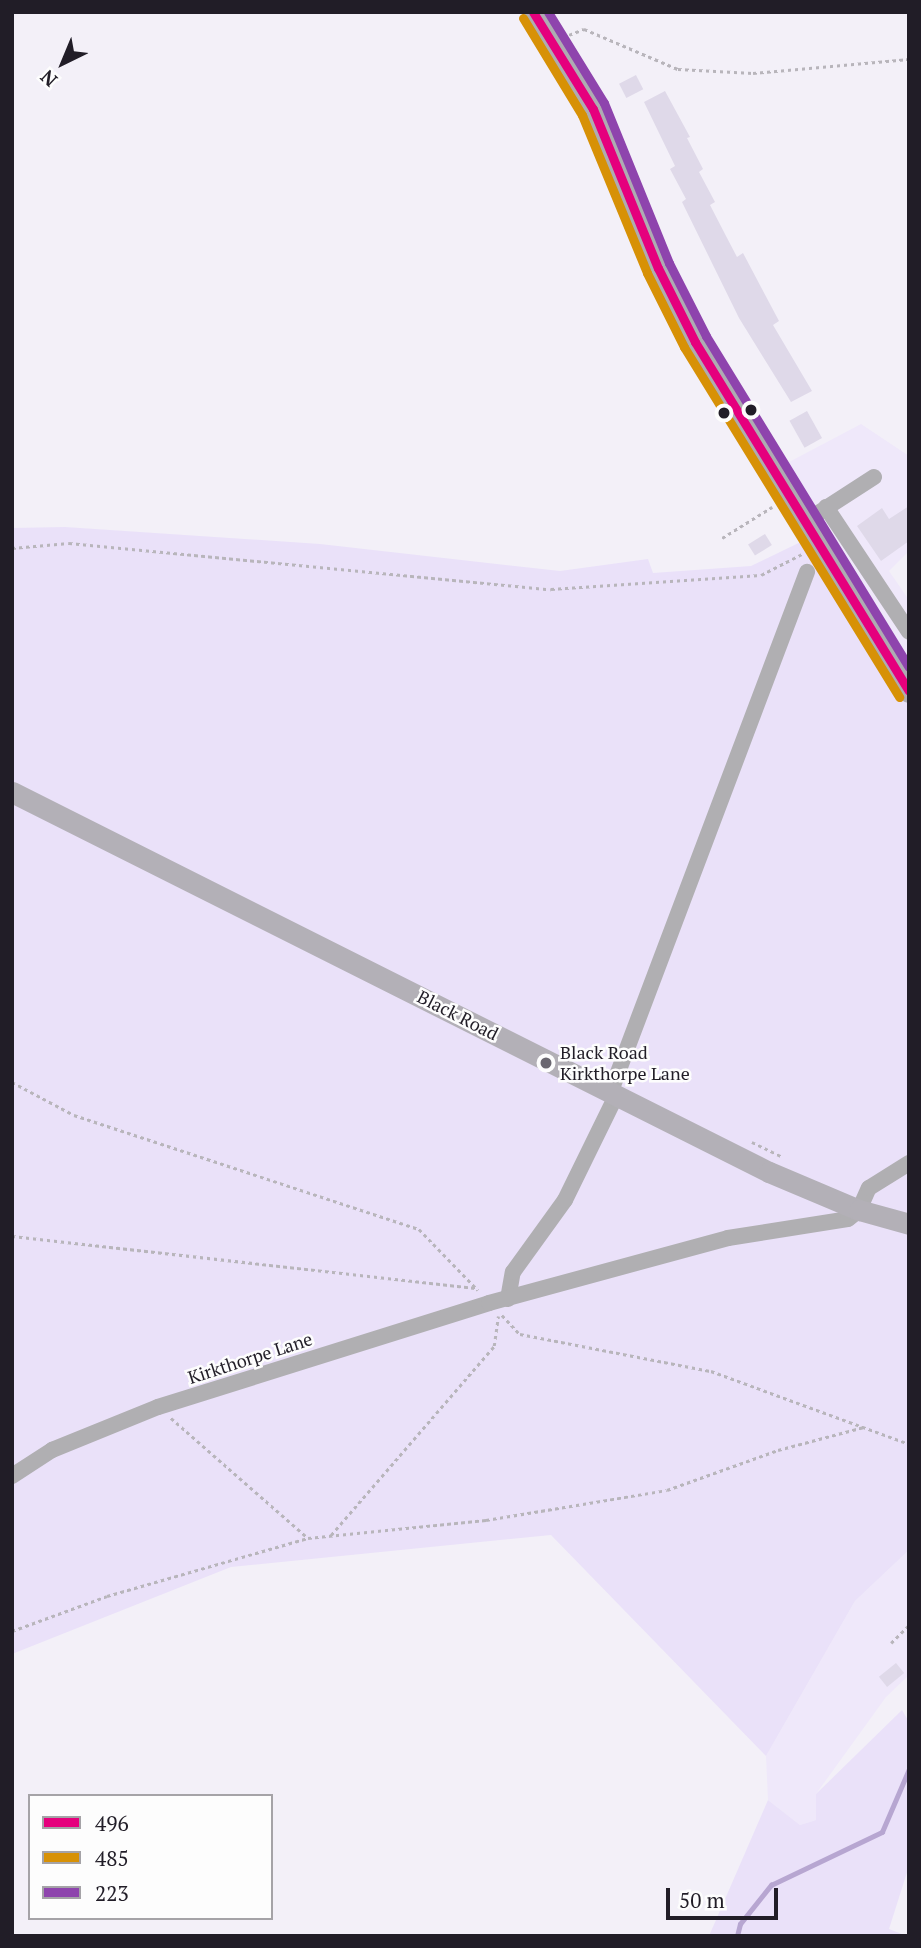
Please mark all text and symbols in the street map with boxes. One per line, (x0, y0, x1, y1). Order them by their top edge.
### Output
north arrow (28, 28, 98, 98)
text: N (35, 65, 62, 93)
unlabelled marker (744, 403, 758, 417)
unlabelled marker (717, 406, 731, 420)
street label: Black Road (414, 985, 502, 1045)
place label: Black Road Kirkthorpe Lane (560, 1042, 690, 1084)
marker: Black Road Kirkthorpe Lane (538, 1055, 554, 1071)
street label: Kirkthorpe Lane (185, 1328, 315, 1388)
legend (28, 1794, 273, 1920)
text: 496 (95, 1809, 129, 1837)
text: 485 (95, 1844, 129, 1872)
scale bar (669, 1874, 781, 1918)
text: 223 (95, 1879, 129, 1907)
text: 50 m (679, 1886, 725, 1914)

